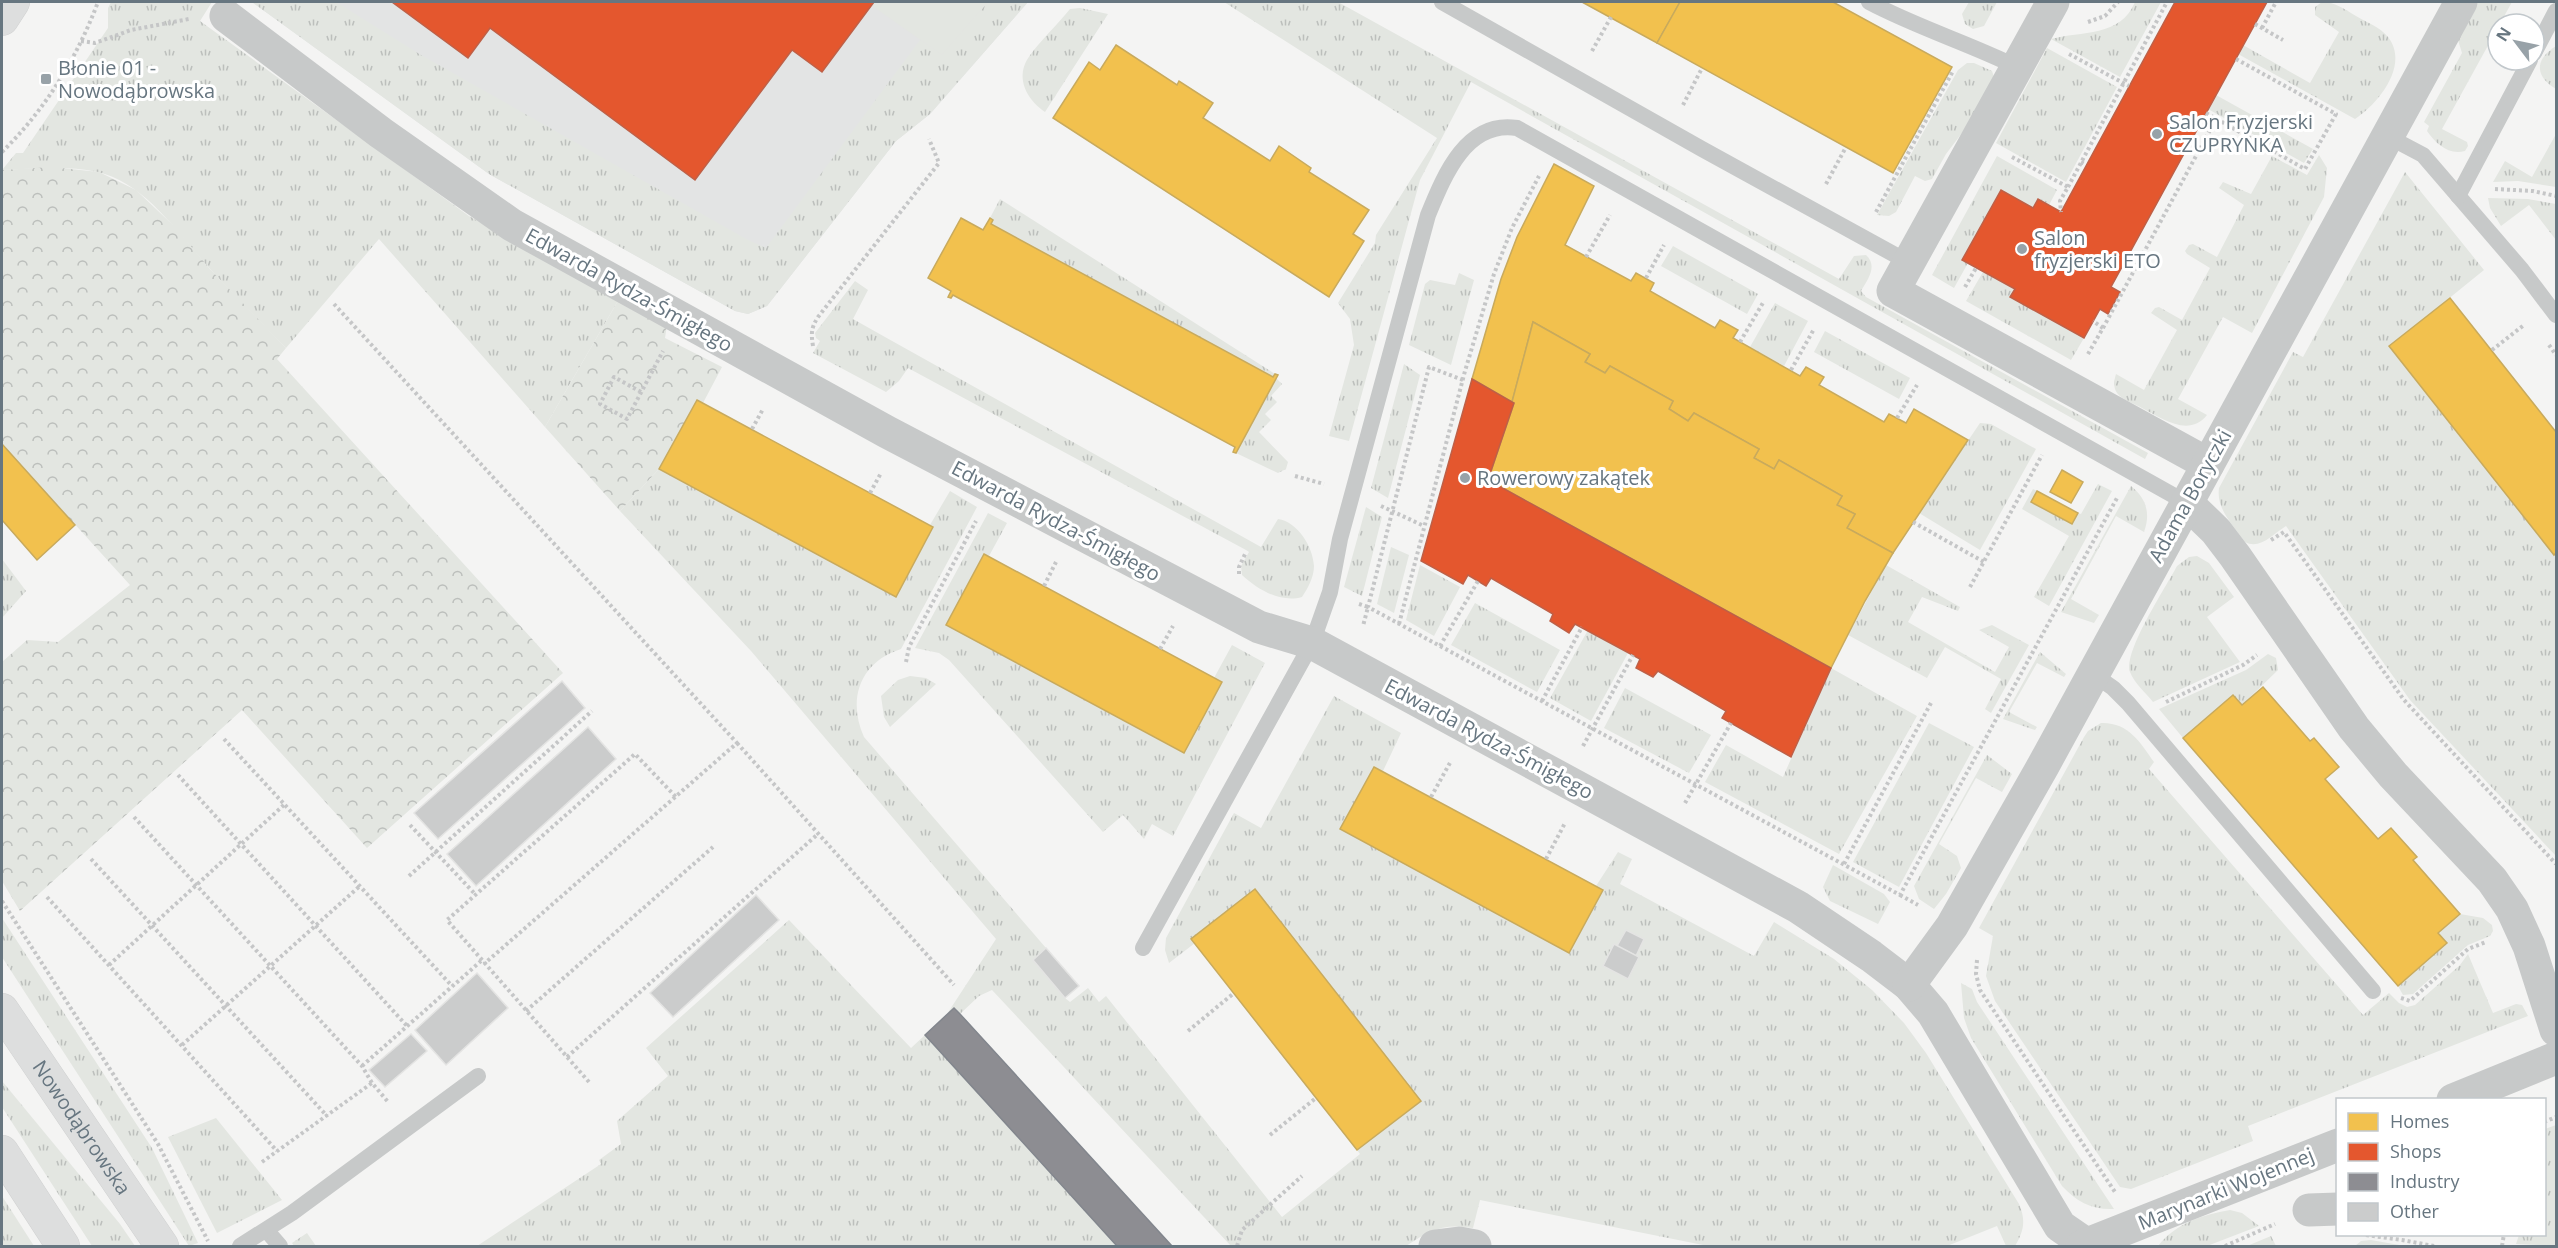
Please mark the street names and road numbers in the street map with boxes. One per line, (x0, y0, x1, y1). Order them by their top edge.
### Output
street label: Edwarda Rydza-Śmigłego (521, 221, 738, 358)
street label: Adama Boryczki (2142, 424, 2237, 567)
street label: Edwarda Rydza-Śmigłego (947, 454, 1165, 587)
street label: Edwarda Rydza-Śmigłego (1380, 672, 1598, 805)
street label: Nowodąbrowska (27, 1055, 137, 1200)
street label: Marynarki Wojennej (2134, 1141, 2318, 1236)

